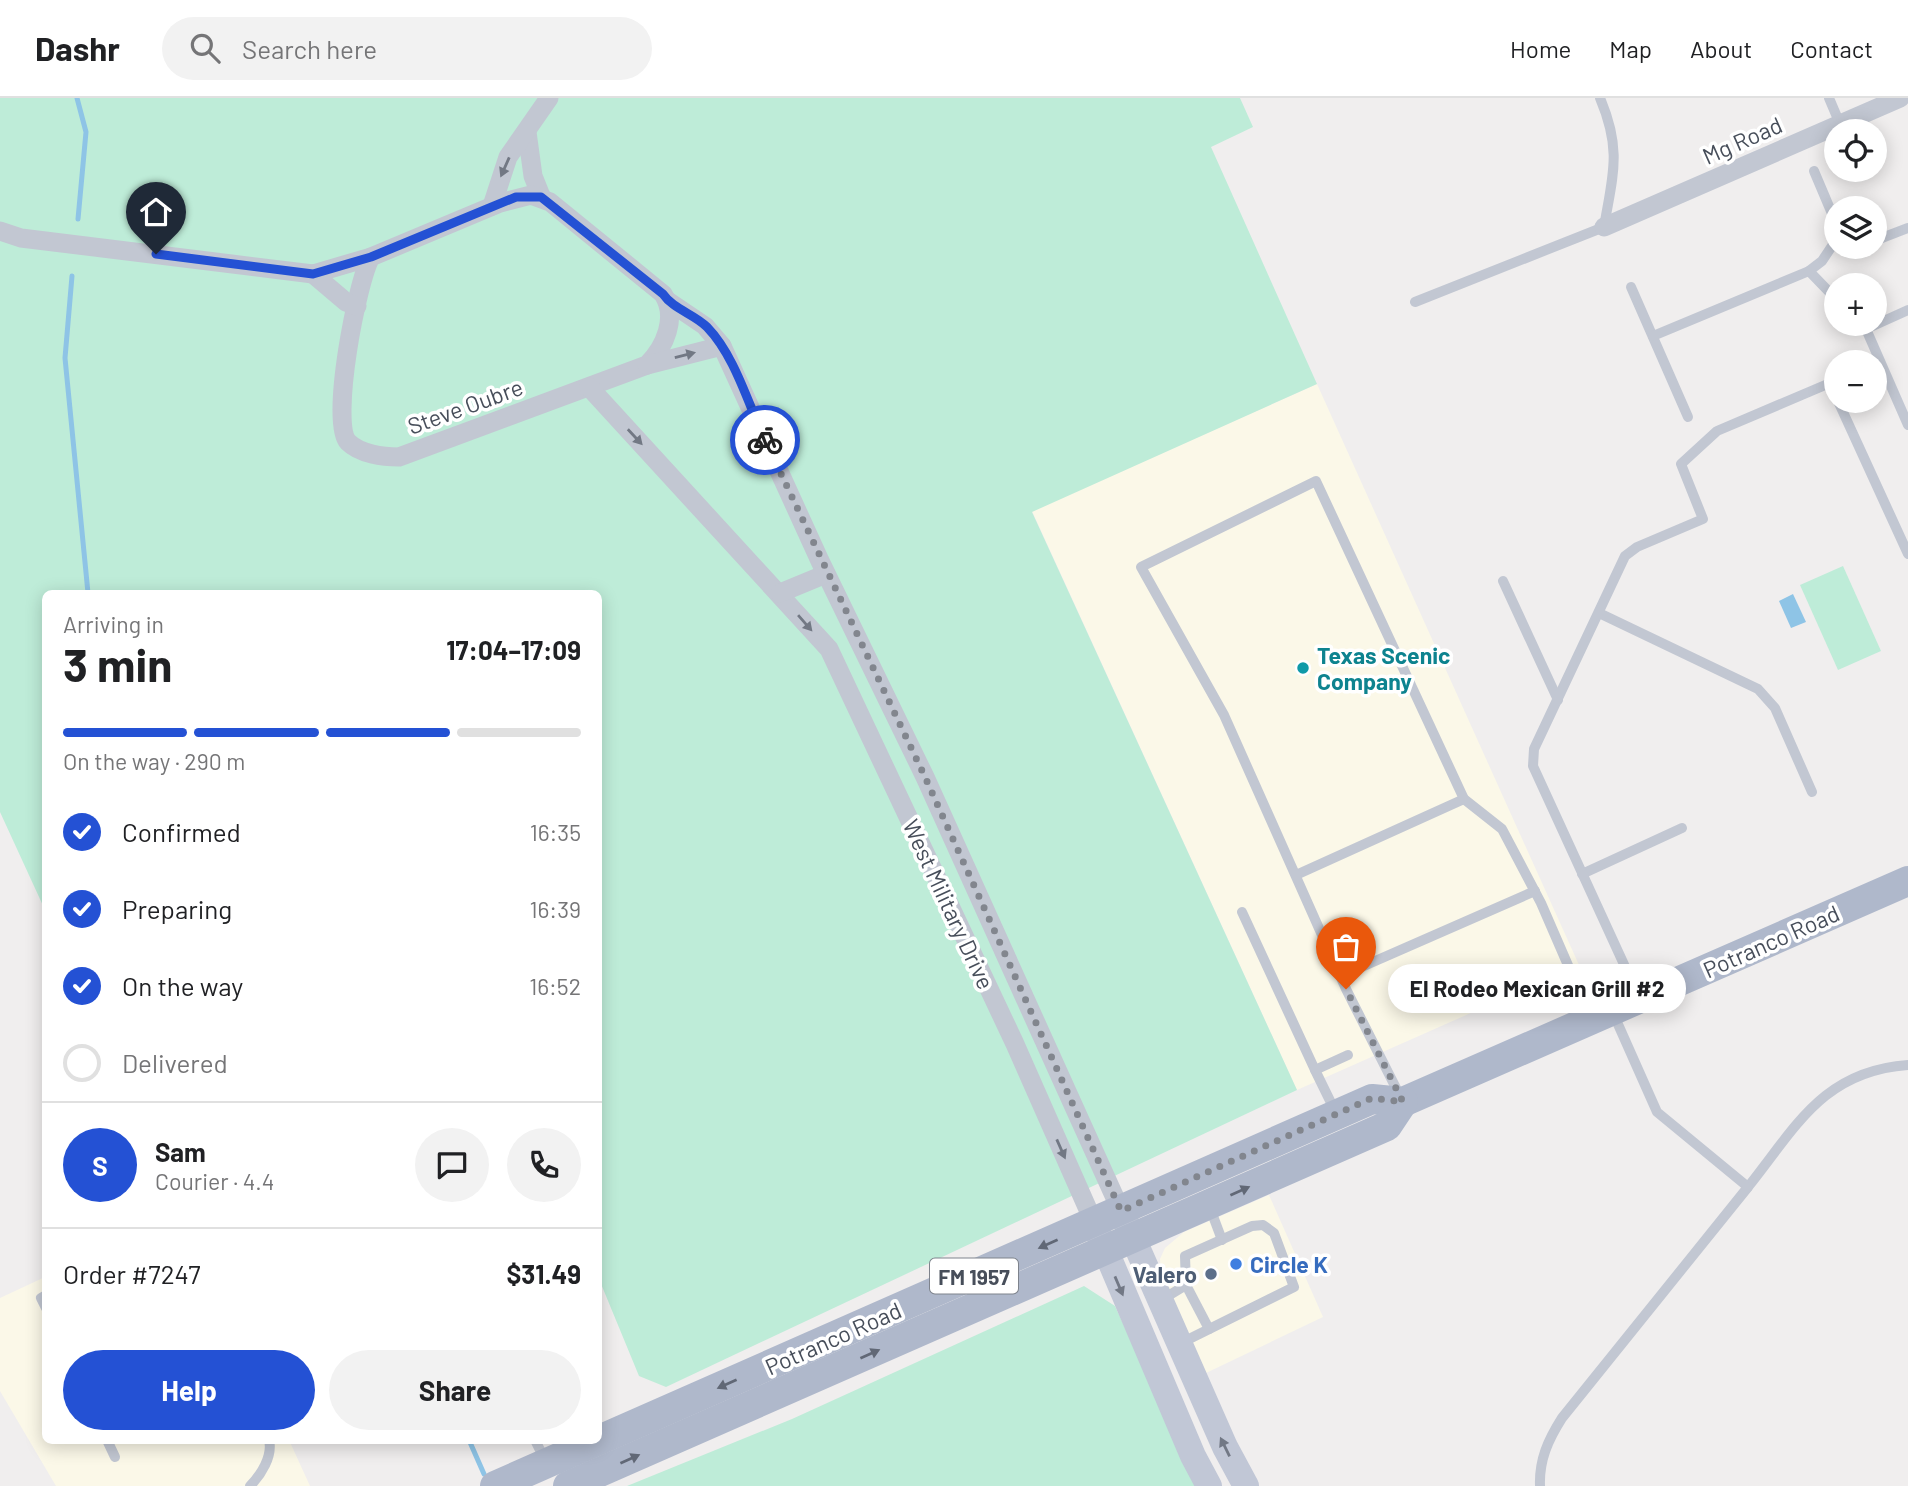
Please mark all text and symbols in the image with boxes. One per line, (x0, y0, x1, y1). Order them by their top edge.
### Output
search box (162, 17, 652, 80)
text: Dashr (35, 28, 120, 68)
icon: search (186, 29, 224, 67)
text: Search here (242, 33, 377, 64)
text: Home (1510, 34, 1571, 63)
text: Map (1609, 34, 1652, 63)
text: About (1690, 34, 1752, 63)
text: Contact (1790, 34, 1873, 63)
street label: Mg Road (1698, 110, 1786, 170)
map controls (1824, 119, 1887, 413)
button: locate (1824, 119, 1887, 182)
one-way arrow (499, 156, 510, 177)
pin (126, 182, 186, 254)
icon: home (137, 193, 175, 231)
button: layers (1824, 196, 1887, 259)
button: + (1824, 273, 1887, 336)
one-way arrow (674, 349, 696, 360)
button: − (1824, 350, 1887, 413)
street label: Steve Oubre (404, 372, 526, 440)
courier (730, 405, 800, 475)
icon: bike (746, 421, 784, 459)
one-way arrow (626, 428, 642, 445)
text: Arriving in (63, 610, 164, 638)
one-way arrow (797, 614, 812, 631)
text: 17:04–17:09 (446, 634, 581, 665)
text: 3 min (63, 636, 172, 691)
place label: Texas Scenic Company (1317, 641, 1450, 695)
marker: Texas Scenic Company (1295, 660, 1311, 676)
text: On the way · 290 m (63, 747, 245, 775)
icon: check (63, 813, 101, 851)
street label: West Military Drive (897, 815, 1001, 993)
text: Confirmed (122, 816, 241, 847)
text: 16:35 (530, 818, 581, 846)
icon: check (63, 890, 101, 928)
text: Preparing (122, 893, 232, 924)
text: 16:39 (529, 895, 581, 923)
street label: Potranco Road (1699, 898, 1843, 984)
pin (1316, 917, 1376, 989)
icon: bag (1327, 928, 1365, 966)
callout: El Rodeo Mexican Grill #2 (1388, 964, 1686, 1014)
icon: check (63, 967, 101, 1005)
text: On the way (122, 970, 243, 1001)
text: 16:52 (529, 972, 581, 1000)
text: El Rodeo Mexican Grill #2 (1409, 974, 1665, 1002)
text: Delivered (122, 1047, 228, 1078)
button: chat (415, 1128, 489, 1202)
button: phone (507, 1128, 581, 1202)
text: Sam (155, 1136, 206, 1167)
one-way arrow (1056, 1138, 1067, 1159)
text: S (92, 1150, 108, 1181)
text: Courier · 4.4 (155, 1167, 274, 1195)
one-way arrow (1230, 1185, 1250, 1197)
one-way arrow (1037, 1239, 1058, 1250)
place label: Circle K (1250, 1250, 1328, 1278)
marker: Circle K (1228, 1256, 1244, 1272)
text: Order #7247 (63, 1258, 200, 1289)
text: $31.49 (506, 1258, 581, 1289)
road number: FM 1957 (930, 1258, 1018, 1294)
place label: Valero (1132, 1260, 1197, 1288)
marker: Valero (1203, 1266, 1219, 1282)
one-way arrow (1114, 1276, 1125, 1297)
street label: Potranco Road (761, 1295, 905, 1381)
one-way arrow (859, 1348, 880, 1359)
button: Help (63, 1350, 315, 1430)
button: Share (329, 1350, 581, 1430)
one-way arrow (717, 1378, 737, 1390)
one-way arrow (1220, 1437, 1231, 1457)
one-way arrow (620, 1453, 640, 1465)

